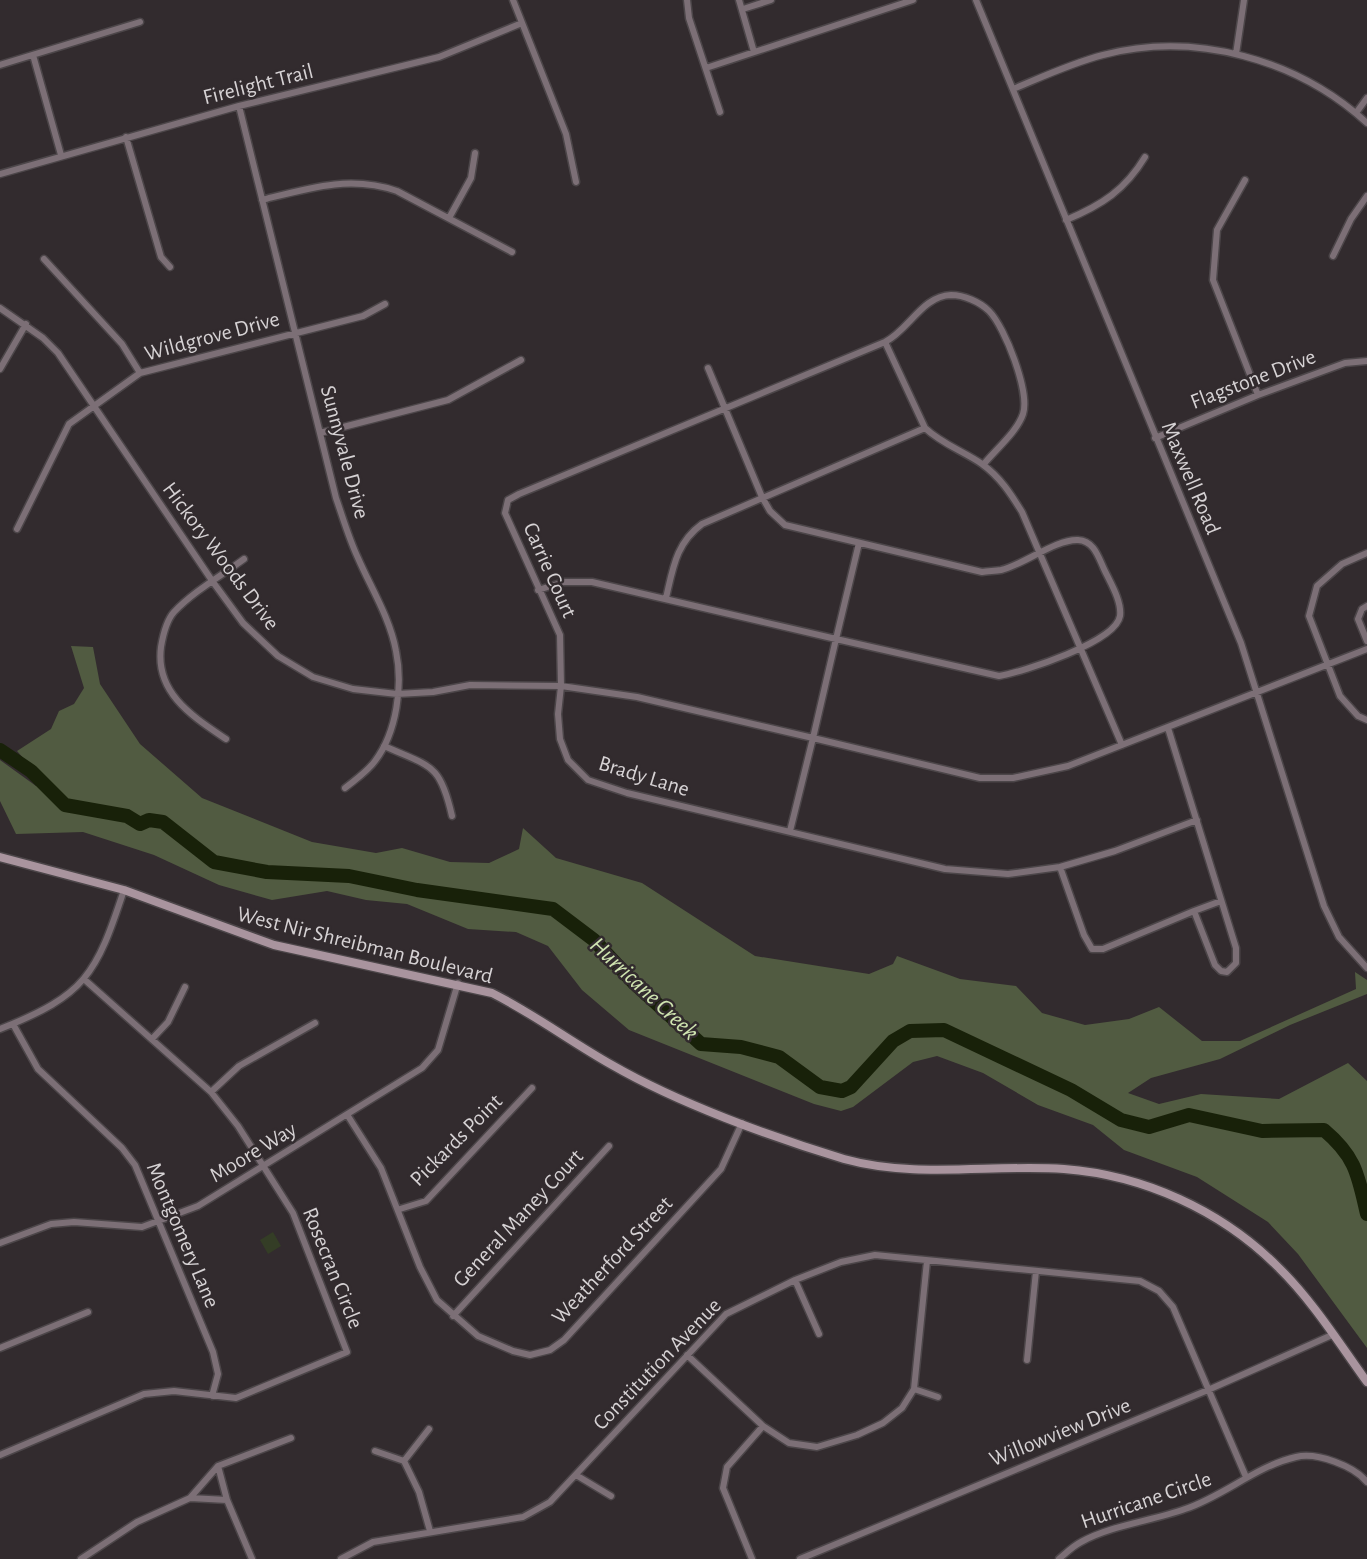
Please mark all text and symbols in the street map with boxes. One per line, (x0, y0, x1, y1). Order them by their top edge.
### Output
street label: Firelight Trail (201, 60, 315, 108)
street label: Wildgrove Drive (142, 307, 282, 365)
street label: Flagstone Drive (1187, 345, 1319, 413)
street label: Sunnyvale Drive (317, 383, 373, 521)
street label: Maxwell Road (1157, 419, 1225, 537)
street label: Hickory Woods Drive (158, 478, 284, 634)
street label: Carrie Court (519, 519, 581, 621)
street label: Brady Lane (596, 752, 692, 800)
street label: West Nir Shreibman Boulevard (235, 903, 495, 987)
water label: Hurricane Creek (585, 933, 703, 1045)
street label: Pickards Point (406, 1090, 506, 1190)
street label: Moore Way (206, 1117, 301, 1186)
street label: General Maney Court (449, 1145, 587, 1291)
street label: Montgomery Lane (143, 1159, 223, 1311)
street label: Weatherford Street (548, 1192, 676, 1328)
street label: Rosecran Circle (299, 1204, 367, 1332)
street label: Constitution Avenue (589, 1294, 725, 1434)
street label: Willowview Drive (986, 1394, 1134, 1470)
street label: Hurricane Circle (1078, 1467, 1214, 1533)

